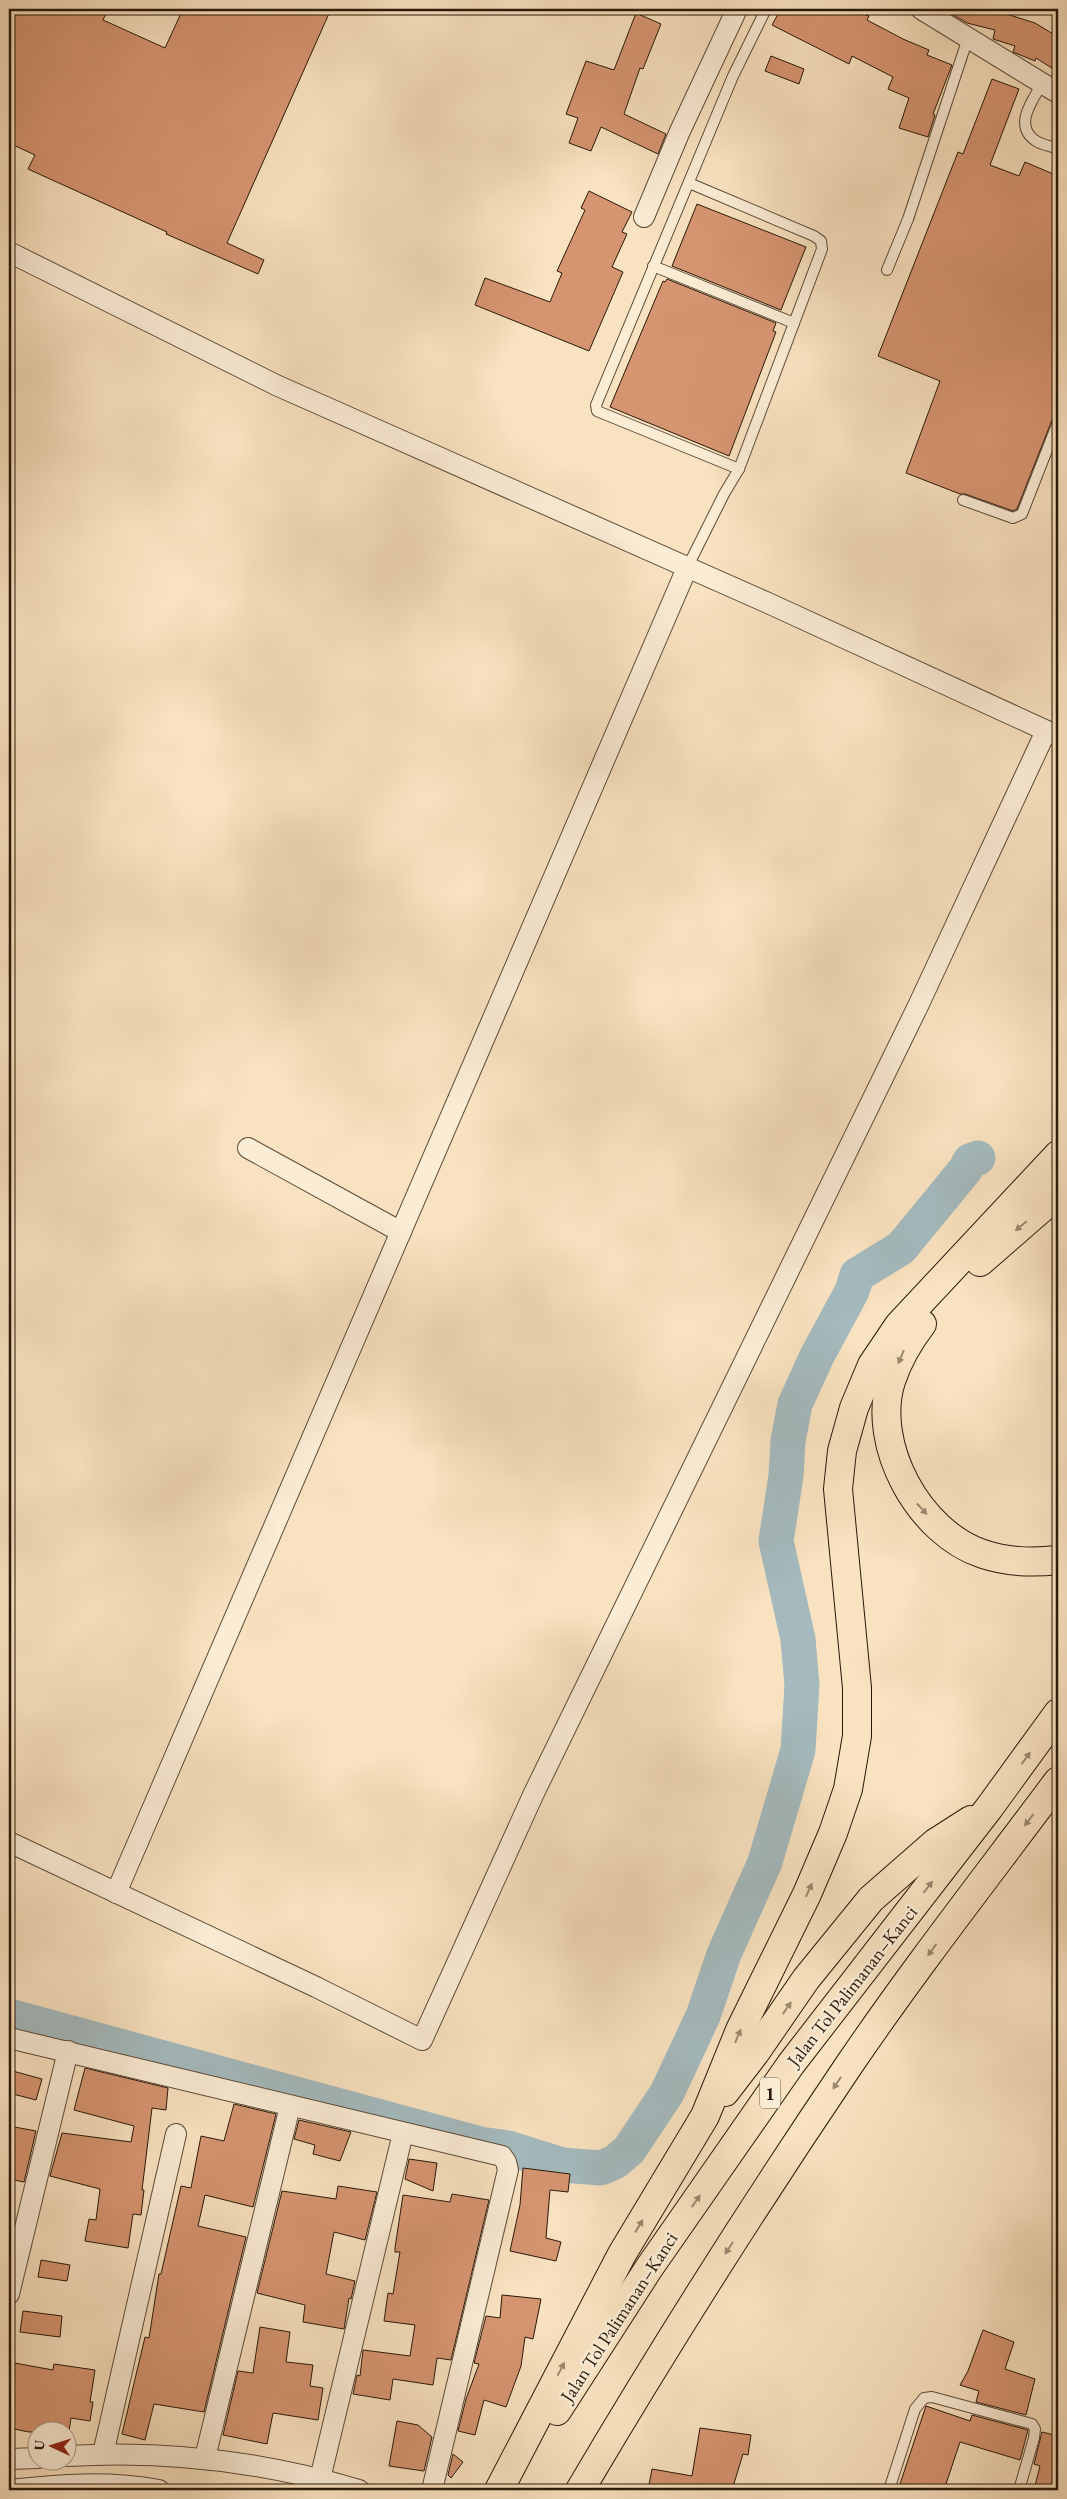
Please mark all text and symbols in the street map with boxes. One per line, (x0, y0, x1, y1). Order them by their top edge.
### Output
one-way arrow (1015, 1220, 1028, 1231)
one-way arrow (897, 1350, 905, 1365)
one-way arrow (916, 1502, 928, 1514)
one-way arrow (1021, 1751, 1031, 1765)
one-way arrow (1024, 1813, 1034, 1827)
one-way arrow (923, 1881, 933, 1894)
one-way arrow (805, 1883, 813, 1897)
street label: Jalan Tol Palimanan–Kanci (780, 1900, 923, 2073)
one-way arrow (926, 1943, 937, 1956)
one-way arrow (782, 2001, 792, 2014)
one-way arrow (734, 2029, 742, 2043)
one-way arrow (833, 2076, 842, 2089)
road number: 1 (760, 2078, 780, 2108)
one-way arrow (691, 2194, 701, 2207)
one-way arrow (635, 2220, 644, 2233)
street label: Jalan Tol Palimanan–Kanci (554, 2227, 684, 2409)
one-way arrow (725, 2241, 734, 2254)
one-way arrow (557, 2362, 565, 2376)
north arrow (28, 2422, 78, 2472)
text: U (30, 2439, 48, 2451)

